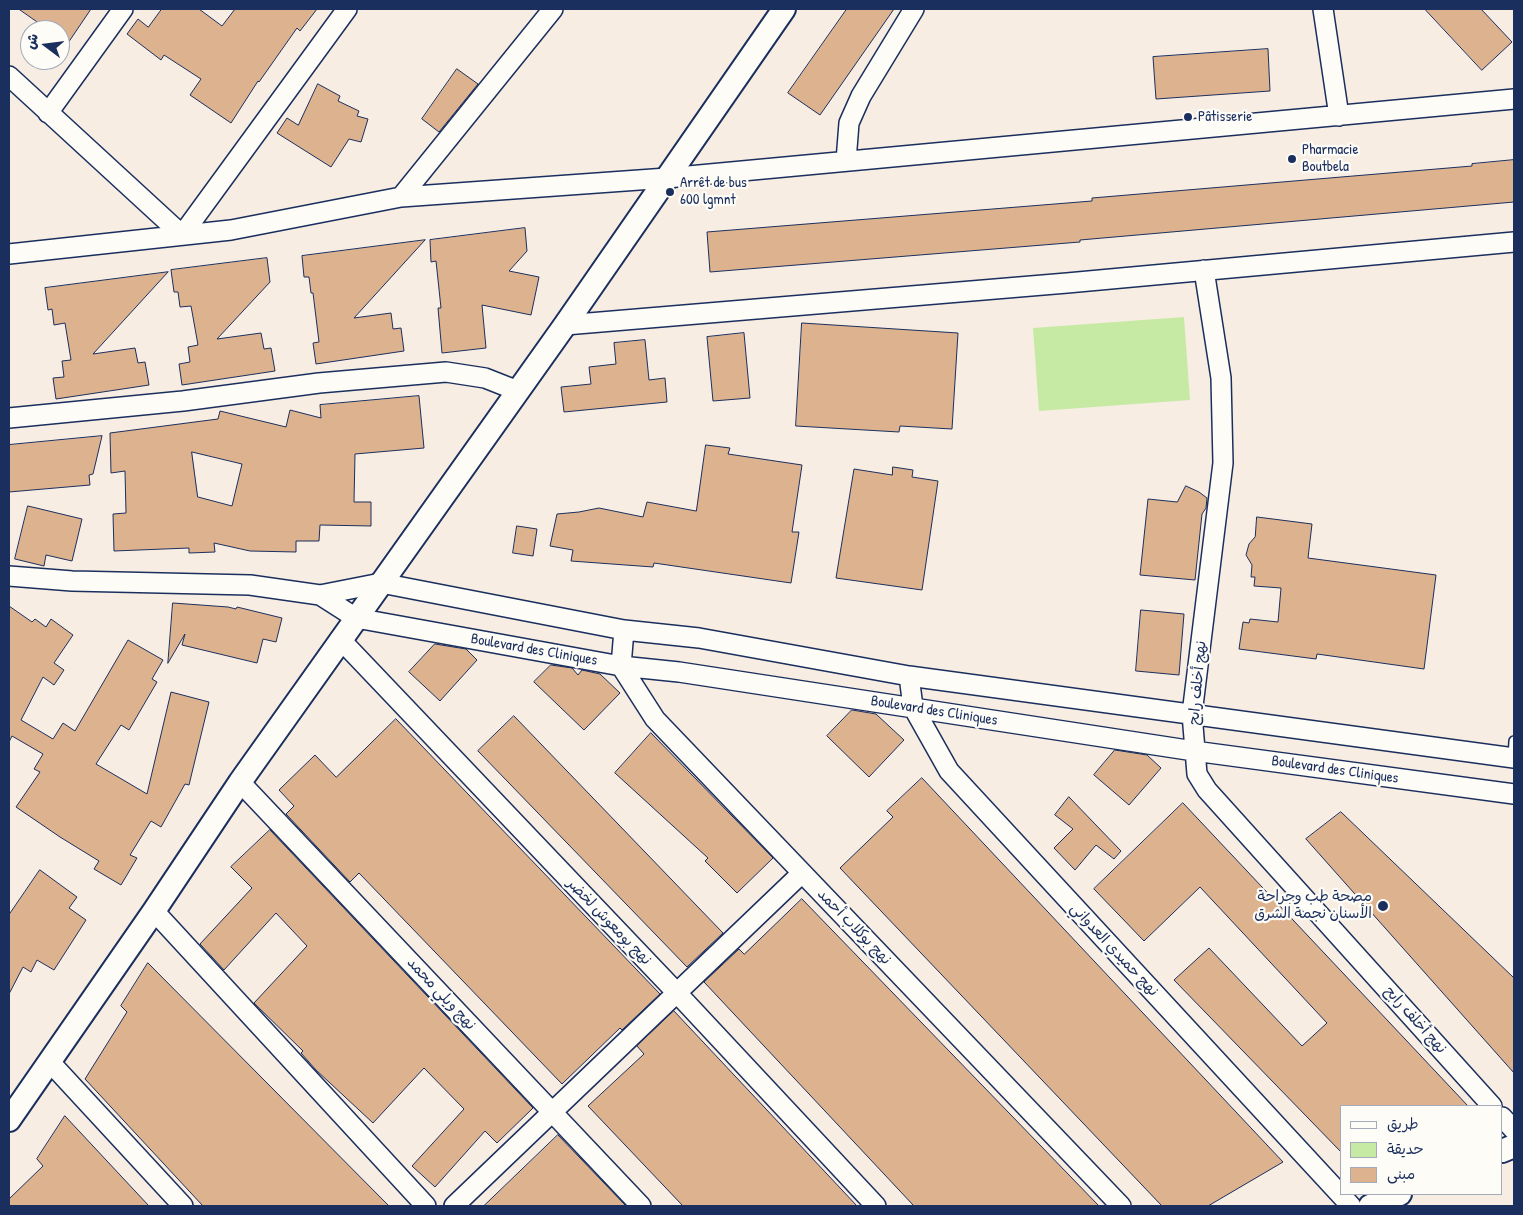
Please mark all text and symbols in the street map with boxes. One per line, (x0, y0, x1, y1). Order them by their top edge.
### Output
north arrow (20, 20, 70, 70)
text: ش (20, 31, 42, 51)
place label: Pâtisserie (1198, 108, 1252, 126)
marker: Pâtisserie (1182, 111, 1194, 123)
place label: Pharmacie Boutbela (1302, 141, 1358, 176)
marker: Pharmacie Boutbela (1286, 153, 1298, 165)
place label: Arrêt de bus 600 lgmnt (680, 174, 747, 209)
marker: Arrêt de bus 600 lgmnt (664, 186, 676, 198)
street label: Boulevard des Cliniques (469, 630, 599, 670)
street label: نهج أخلف رابح (1185, 640, 1211, 726)
street label: Boulevard des Cliniques (869, 692, 999, 730)
street label: Boulevard des Cliniques (1270, 752, 1400, 788)
street label: نهج بومعوش لخضر (563, 875, 655, 969)
street label: نهج بوكلاب أحمد (813, 885, 895, 969)
place label: مصحة طب وجراحة الأسنان نجمة الشرق (1254, 888, 1372, 923)
marker: مصحة طب وجراحة الأسنان نجمة الشرق (1376, 899, 1390, 913)
street label: نهج حميدي العدواني (1066, 900, 1162, 1000)
street label: نهج ويلي محمد (403, 954, 479, 1034)
street label: نهج أخلف رابح (1380, 983, 1450, 1057)
legend (1340, 1105, 1503, 1195)
text: طريق (1387, 1113, 1419, 1134)
text: حديقة (1387, 1138, 1424, 1159)
text: مبنى (1387, 1163, 1415, 1184)

